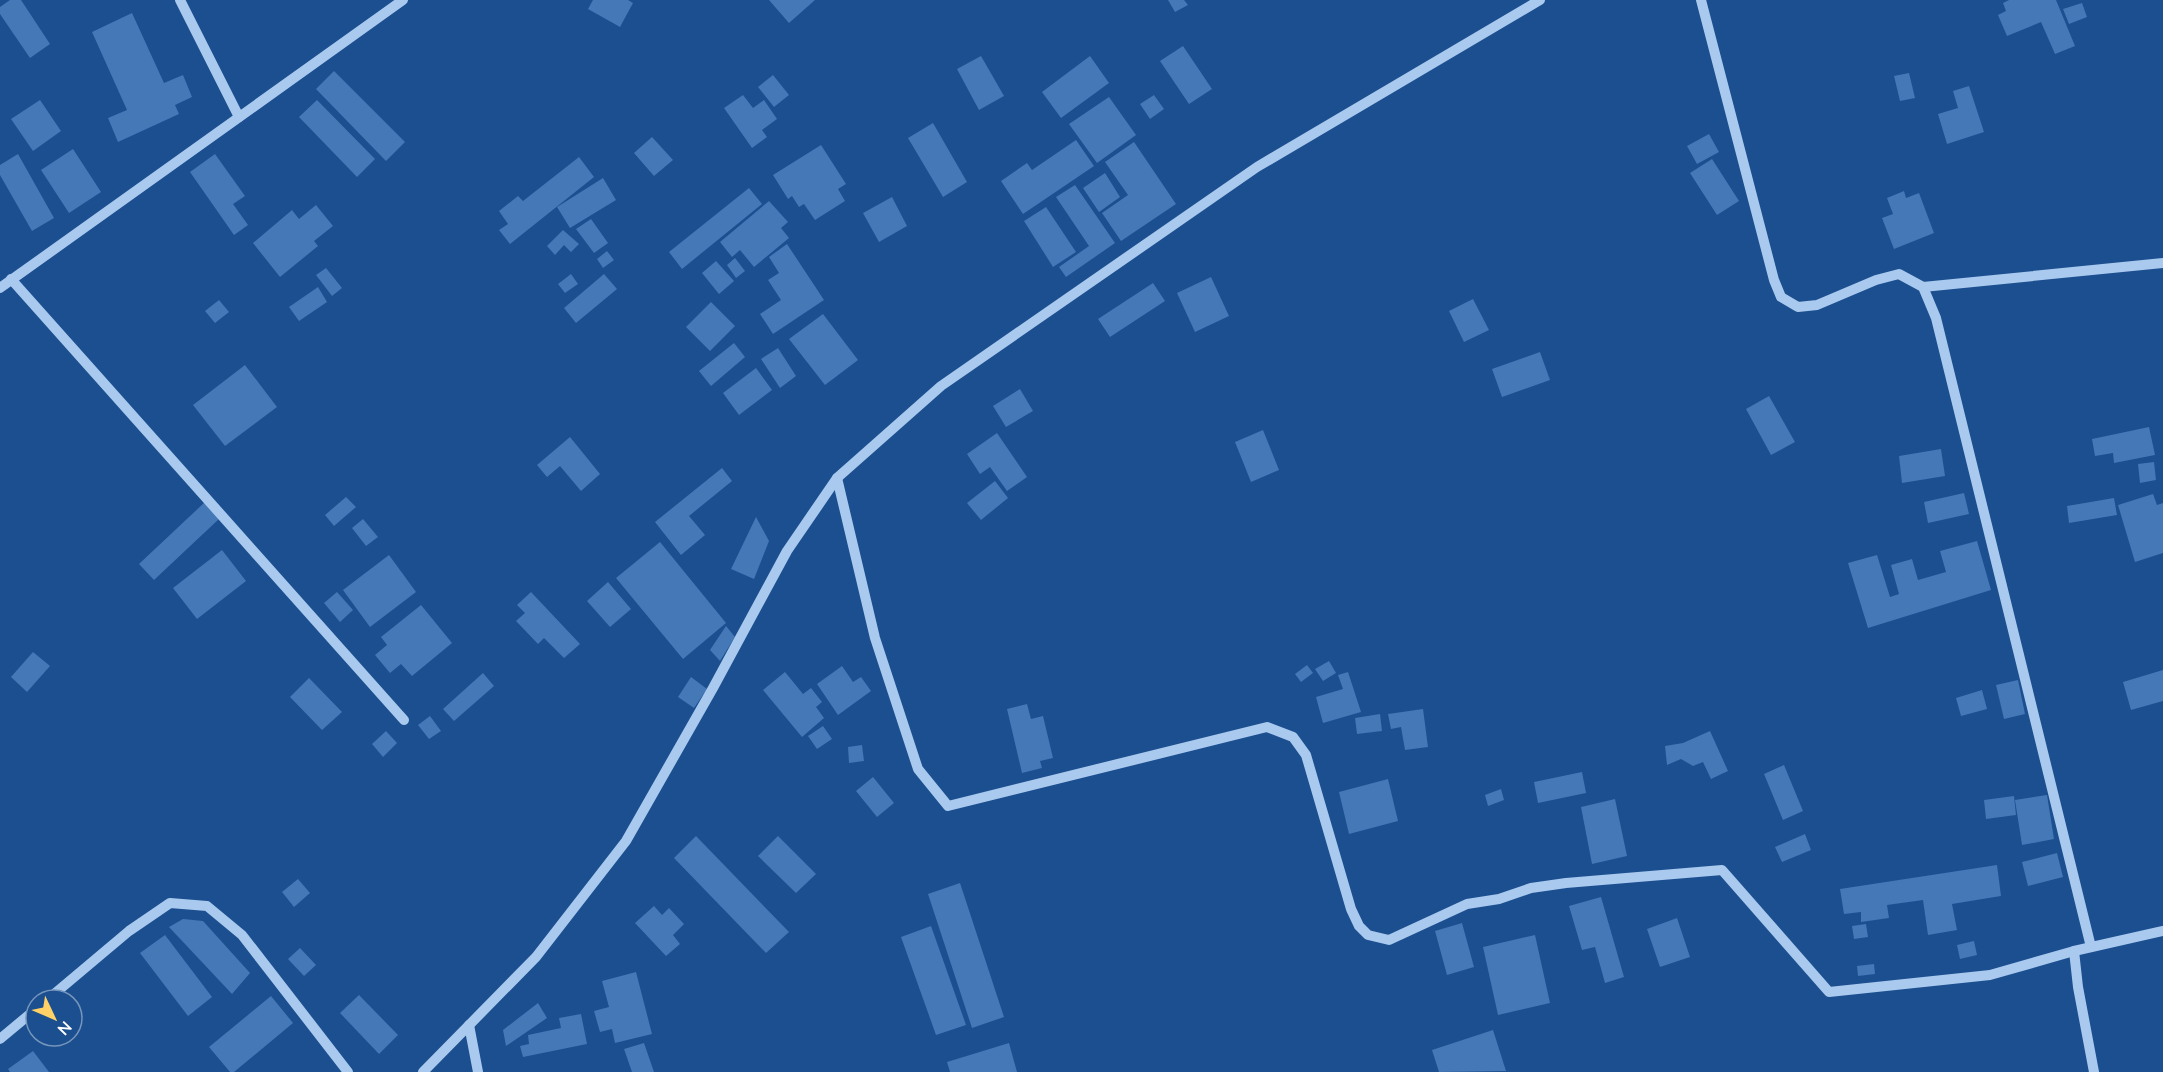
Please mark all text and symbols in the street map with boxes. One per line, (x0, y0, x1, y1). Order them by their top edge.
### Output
north arrow (24, 988, 84, 1048)
text: N (52, 1016, 76, 1040)

